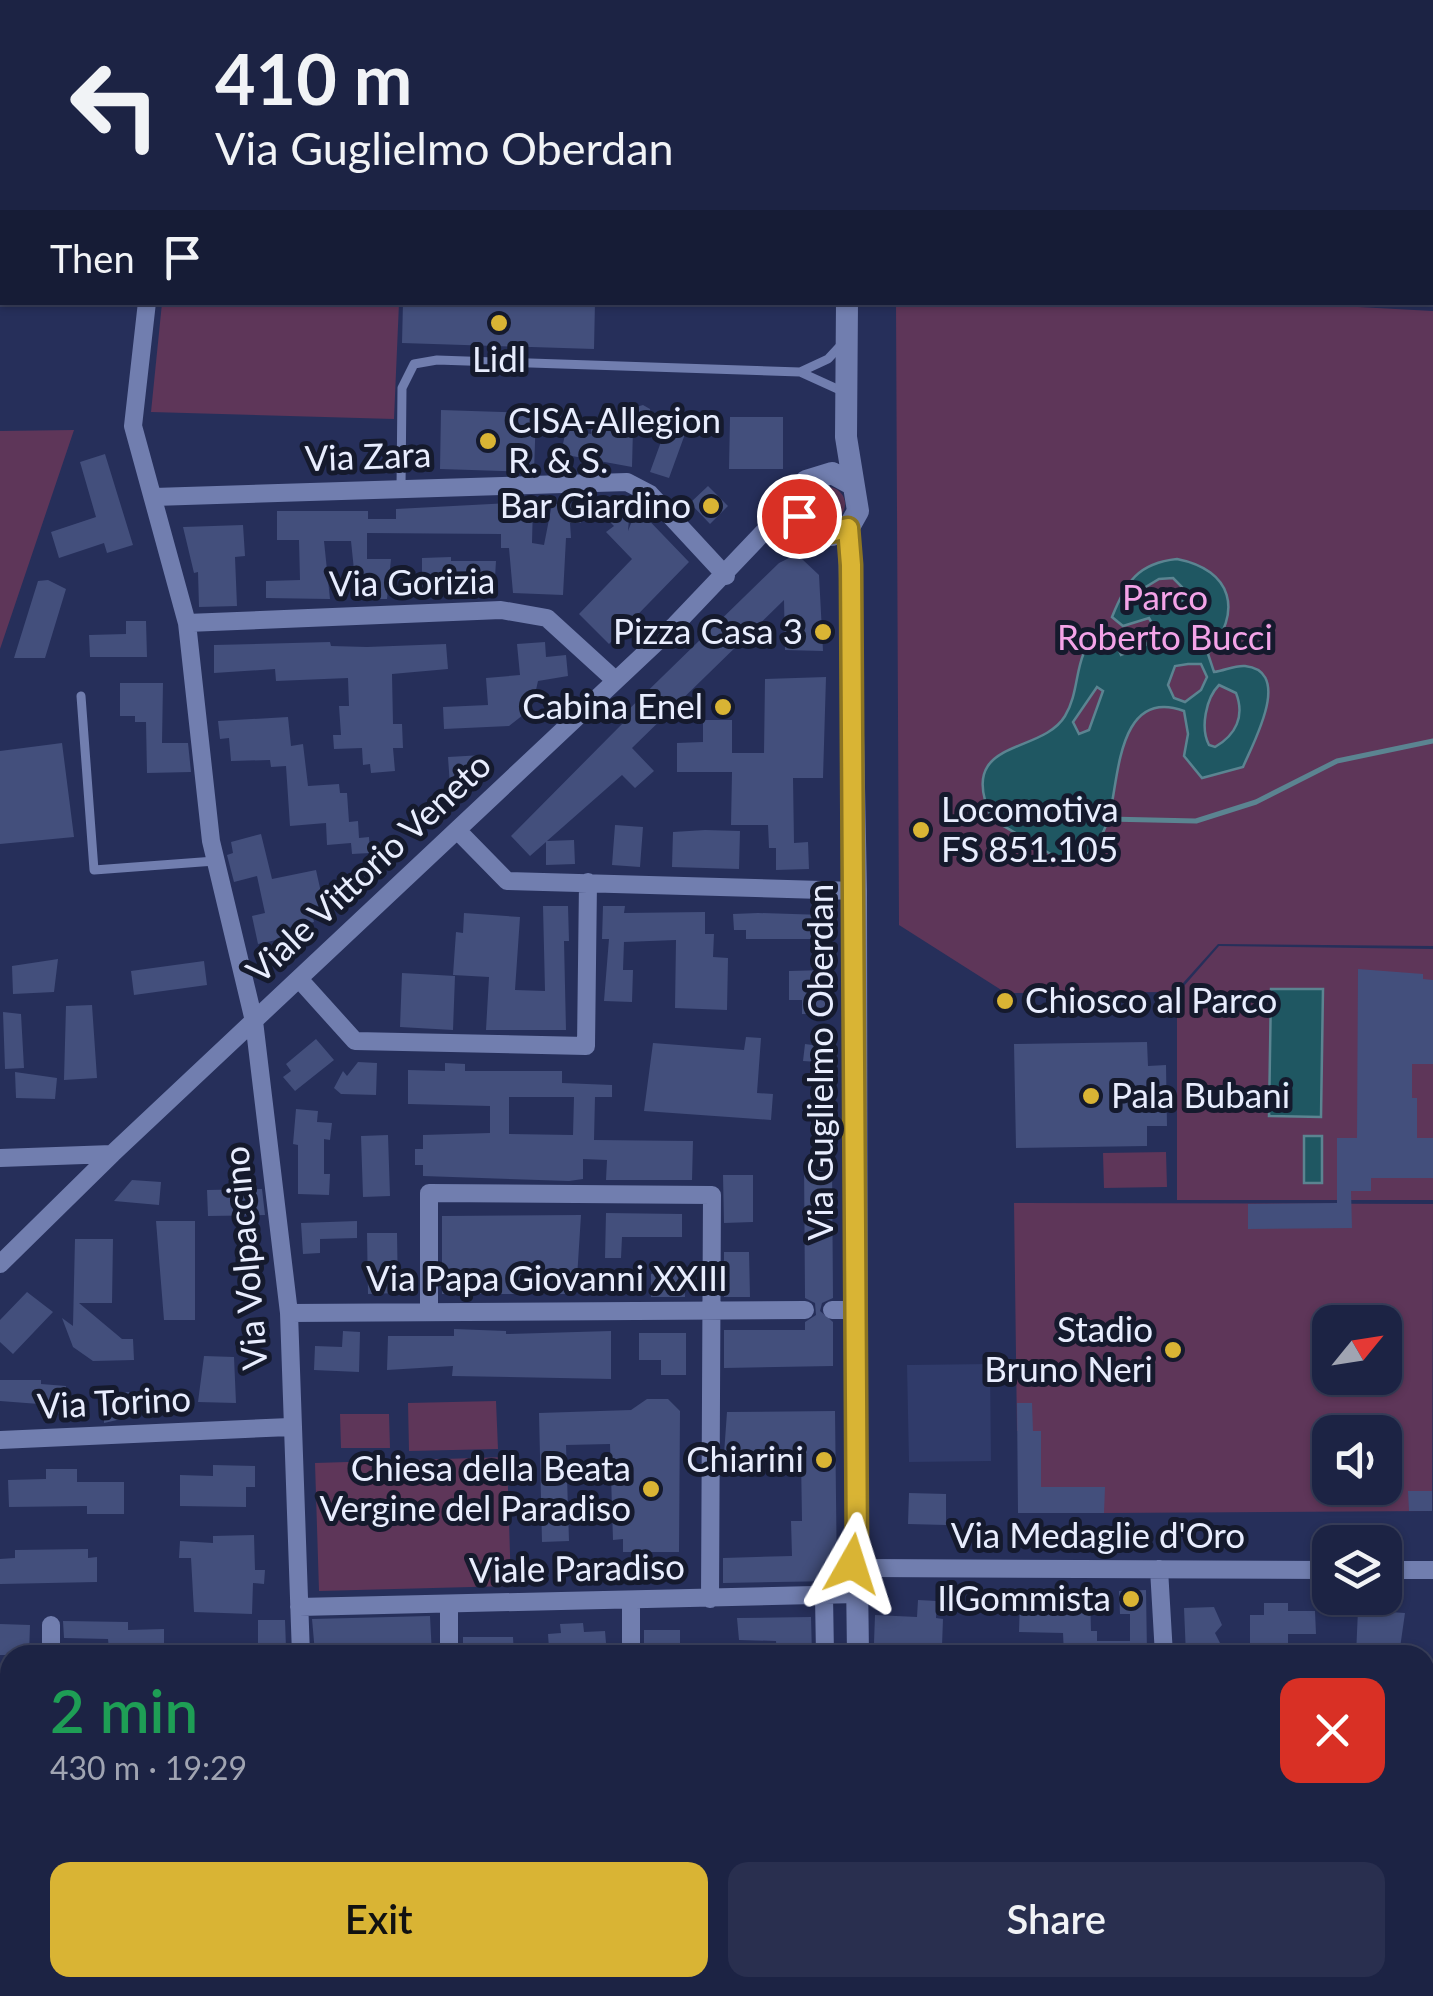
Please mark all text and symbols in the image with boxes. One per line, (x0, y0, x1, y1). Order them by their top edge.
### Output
text: 410 m (215, 36, 412, 120)
icon: left (50, 40, 180, 170)
text: Via Guglielmo Oberdan (215, 121, 674, 175)
icon: arrive (155, 230, 210, 285)
text: Then (50, 235, 135, 281)
marker: Lidl (488, 312, 510, 334)
place label: Lidl (472, 337, 526, 379)
place label: CISA-Allegion R. & S. (508, 398, 721, 480)
marker: CISA-Allegion R. & S. (477, 430, 499, 452)
street label: Via Zara (304, 432, 432, 478)
pin (757, 474, 842, 559)
place label: Bar Giardino (500, 483, 691, 525)
icon: arrive (772, 489, 827, 544)
marker: Bar Giardino (700, 495, 722, 517)
street label: Via Gorizia (328, 559, 496, 603)
park label: Parco Roberto Bucci (1057, 575, 1273, 657)
place label: Pizza Casa 3 (613, 609, 803, 651)
marker: Pizza Casa 3 (812, 621, 834, 643)
place label: Cabina Enel (522, 684, 703, 726)
marker: Cabina Enel (712, 696, 734, 718)
street label: Viale Vittorio Veneto (237, 743, 498, 990)
place label: Locomotiva FS 851.105 (941, 787, 1119, 869)
marker: Locomotiva FS 851.105 (910, 819, 932, 841)
street label: Via Guglielmo Oberdan (798, 884, 840, 1240)
place label: Chiosco al Parco (1025, 978, 1277, 1020)
marker: Chiosco al Parco (994, 990, 1016, 1012)
place label: Pala Bubani (1111, 1073, 1290, 1115)
marker: Pala Bubani (1080, 1085, 1102, 1107)
street label: Via Volpaccino (213, 1145, 275, 1372)
street label: Via Papa Giovanni XXIII (366, 1256, 728, 1298)
north arrow (1312, 1305, 1402, 1395)
map controls (1312, 1305, 1402, 1615)
place label: Stadio Bruno Neri (984, 1307, 1153, 1389)
marker: Stadio Bruno Neri (1162, 1339, 1184, 1361)
street label: Via Torino (36, 1376, 192, 1426)
button: sound (1312, 1415, 1402, 1505)
place label: Chiarini (686, 1437, 804, 1479)
place label: Chiesa della Beata Vergine del Paradiso (320, 1446, 631, 1528)
marker: Chiarini (813, 1449, 835, 1471)
marker: Chiesa della Beata Vergine del Paradiso (640, 1478, 662, 1500)
position arrow (800, 1512, 904, 1616)
street label: Via Medaglie d'Oro (951, 1513, 1245, 1555)
button: layers (1312, 1525, 1402, 1615)
street label: Viale Paradiso (469, 1544, 685, 1590)
place label: IlGommista (937, 1576, 1111, 1618)
marker: IlGommista (1120, 1588, 1142, 1610)
text: 2 min (50, 1674, 198, 1746)
button: close (1280, 1678, 1385, 1783)
text: 430 m · 19:29 (50, 1748, 247, 1787)
button: Exit (50, 1862, 708, 1977)
button: Share (728, 1862, 1385, 1977)

